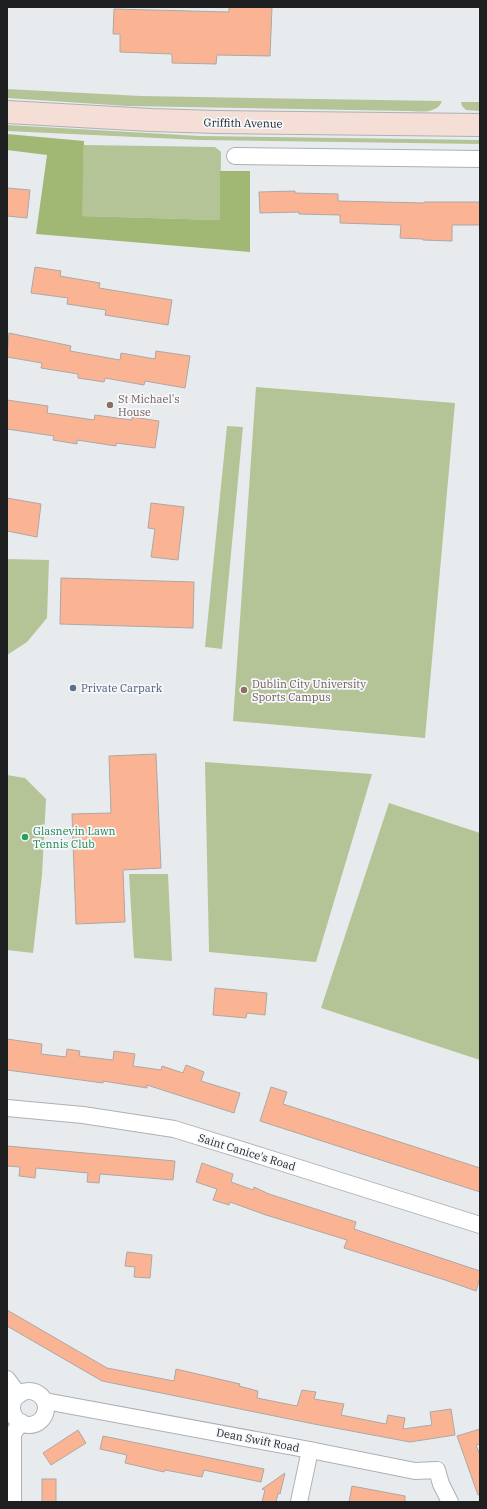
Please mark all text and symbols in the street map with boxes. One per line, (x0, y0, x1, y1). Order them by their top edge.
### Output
street label: Griffith Avenue (203, 115, 283, 131)
place label: St Michael's House (118, 392, 180, 419)
marker: St Michael's House (105, 400, 115, 410)
place label: Dublin City University Sports Campus (252, 677, 366, 704)
place label: Private Carpark (81, 681, 163, 695)
marker: Private Carpark (68, 683, 78, 693)
marker: Dublin City University Sports Campus (239, 685, 249, 695)
place label: Glasnevin Lawn Tennis Club (33, 824, 115, 851)
marker: Glasnevin Lawn Tennis Club (20, 832, 30, 842)
street label: Saint Canice's Road (197, 1131, 298, 1174)
street label: Dean Swift Road (215, 1425, 301, 1455)

